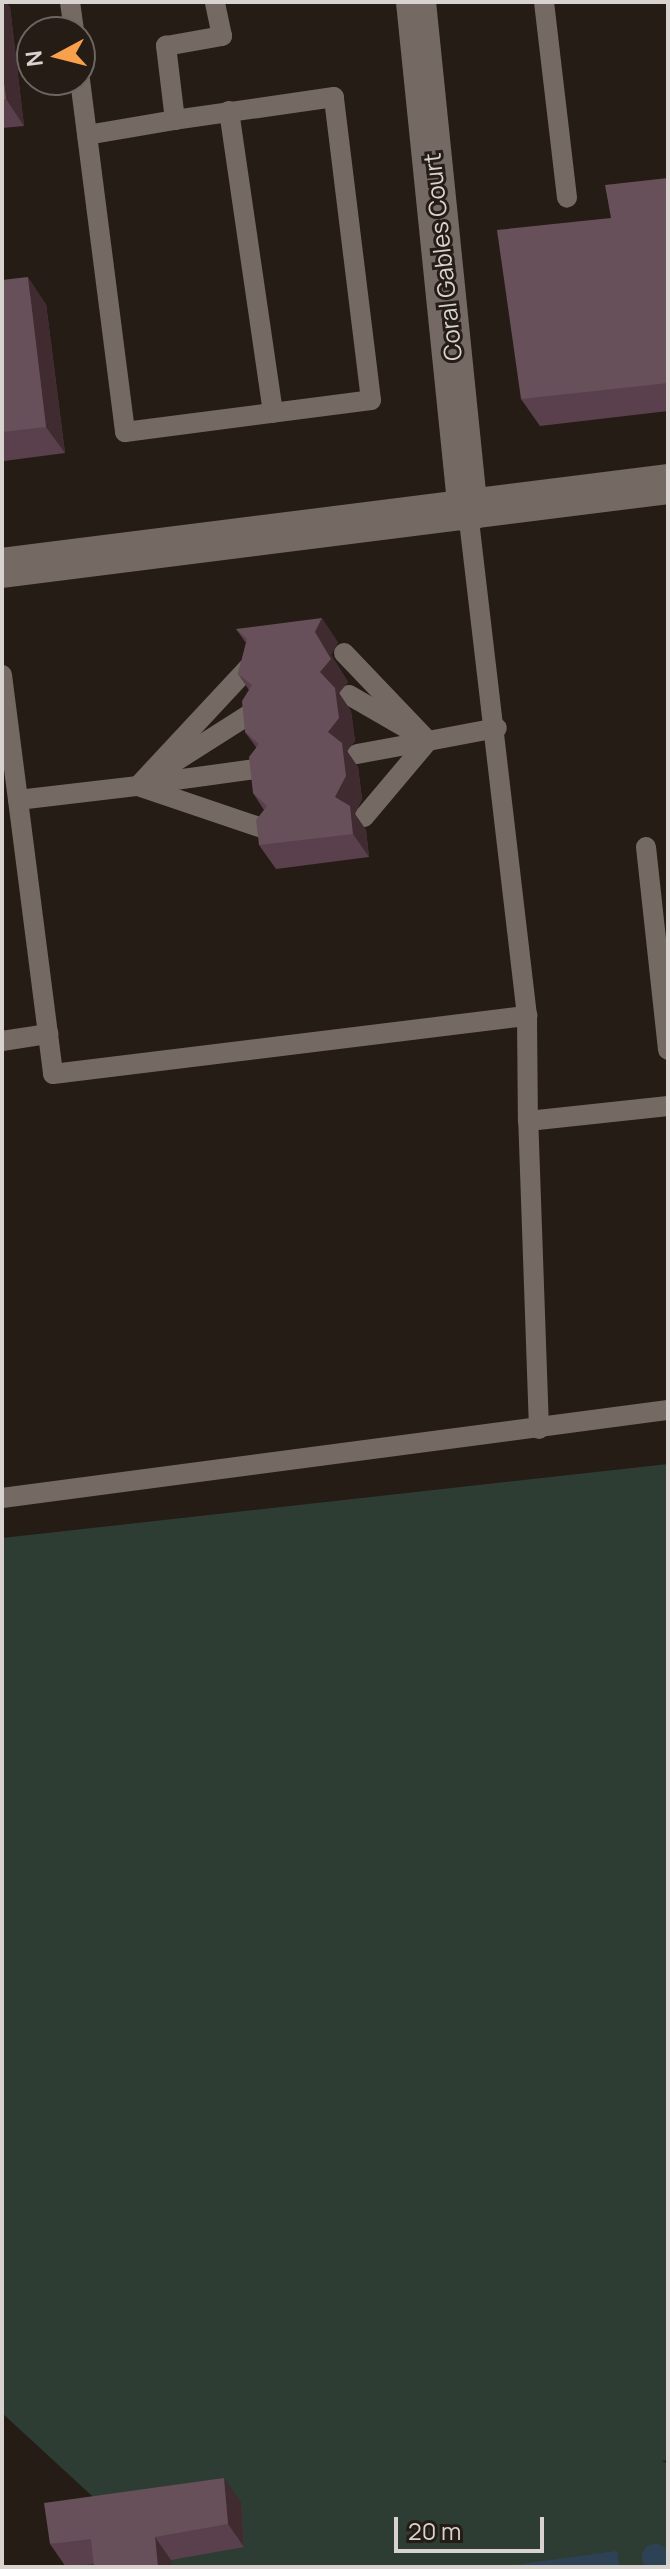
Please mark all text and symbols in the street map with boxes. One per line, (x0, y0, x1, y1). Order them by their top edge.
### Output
north arrow (16, 16, 96, 96)
text: N (18, 49, 50, 68)
street label: Coral Gables Court (417, 152, 467, 362)
scale bar (398, 2501, 548, 2551)
text: 20 m (408, 2514, 461, 2547)

